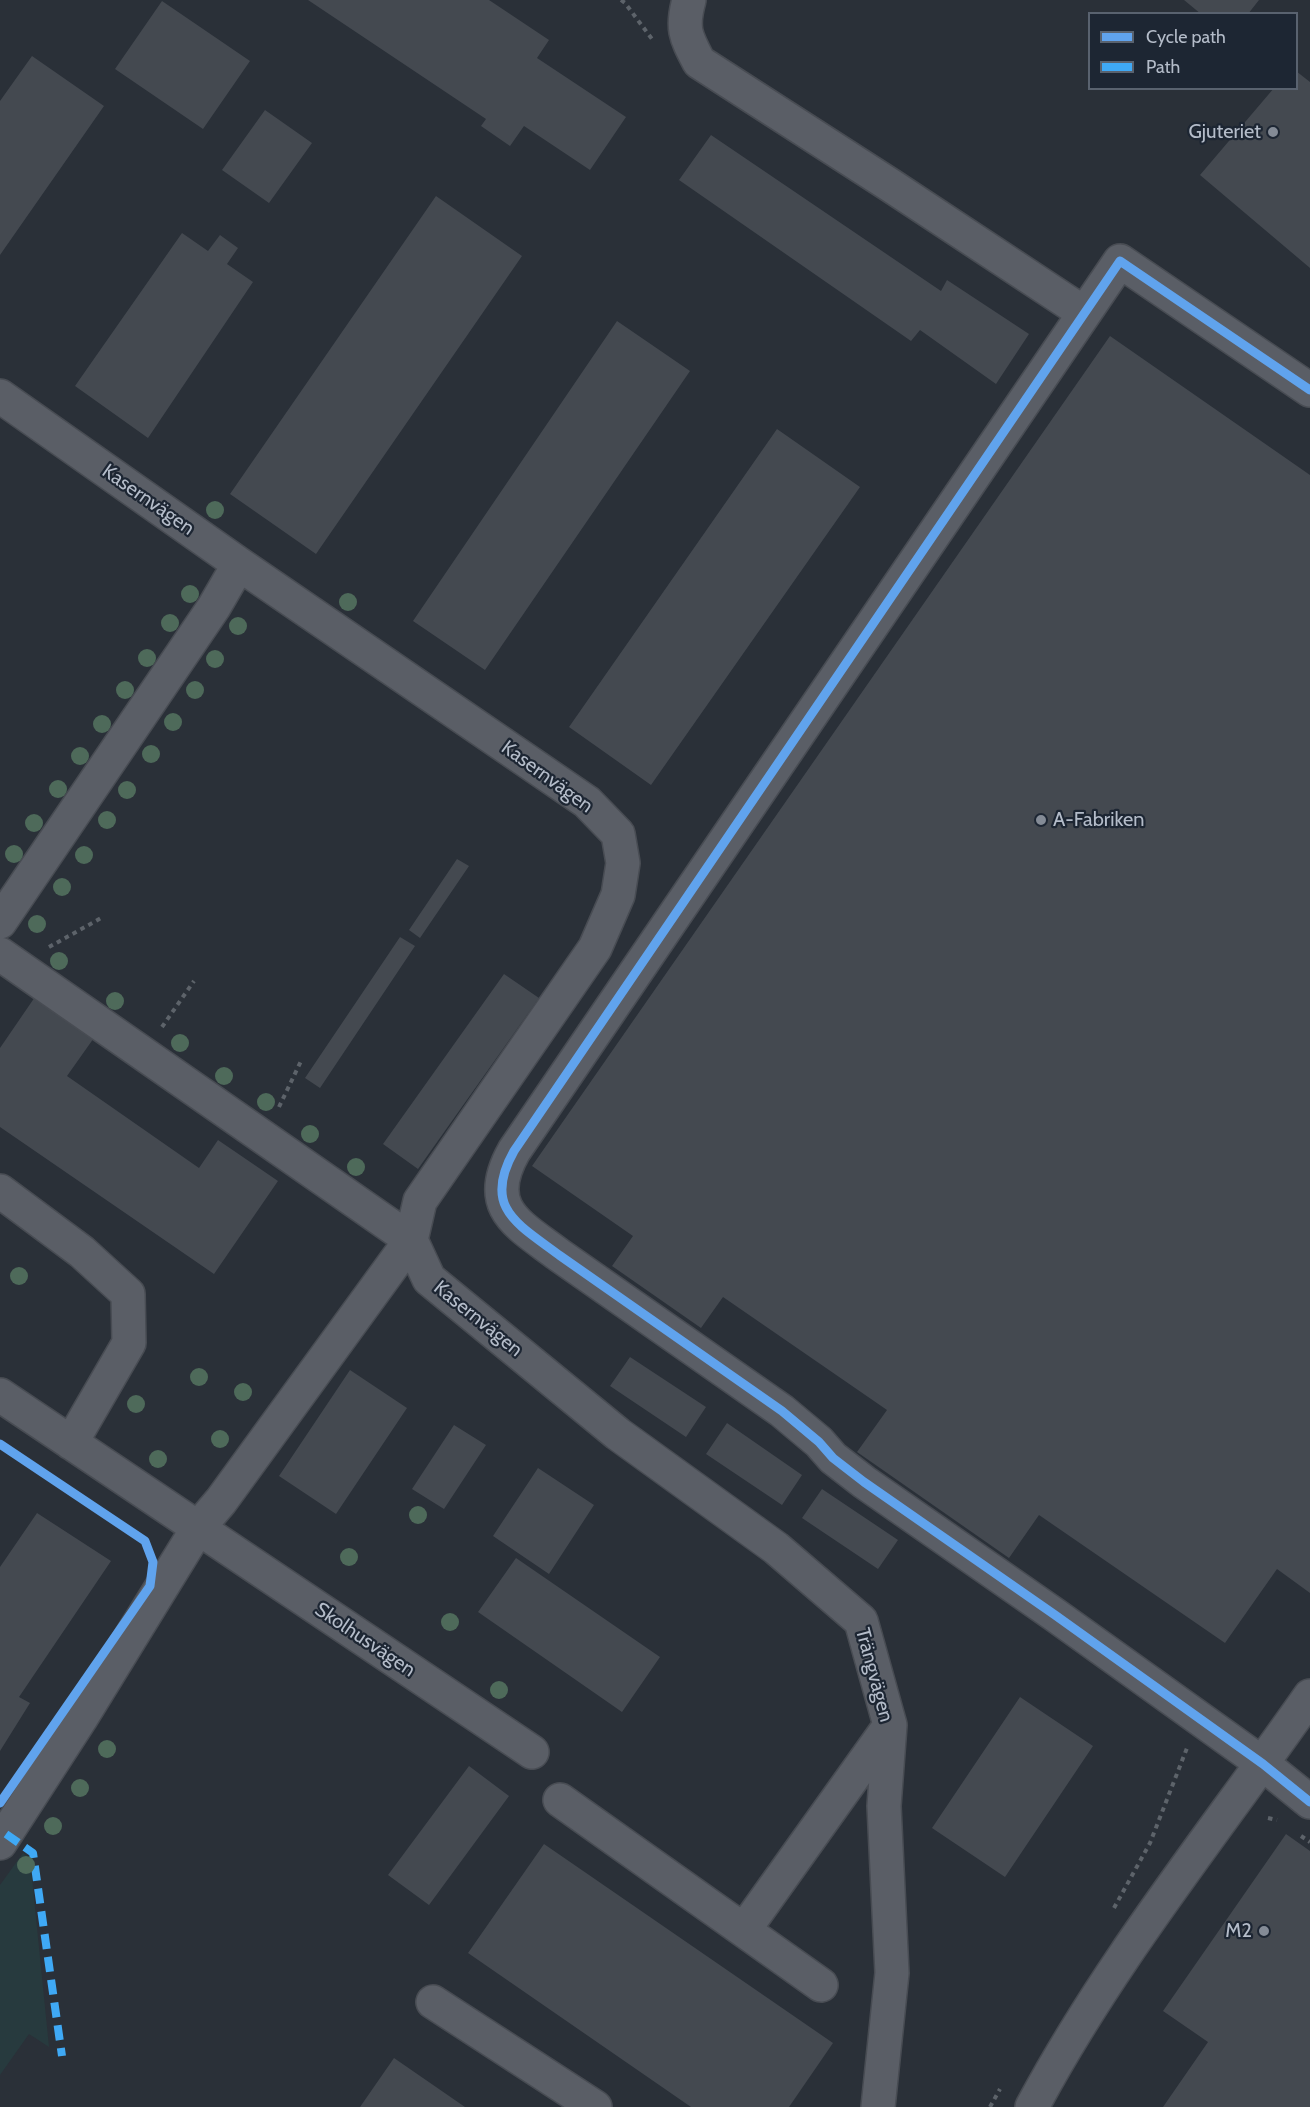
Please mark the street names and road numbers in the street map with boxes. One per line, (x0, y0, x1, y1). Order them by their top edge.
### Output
street label: Kasernvägen (97, 459, 199, 541)
street label: Kasernvägen (497, 736, 597, 818)
street label: Kasernvägen (429, 1276, 527, 1362)
street label: Skolhusvägen (310, 1598, 420, 1682)
street label: Trängvägen (850, 1625, 898, 1725)

